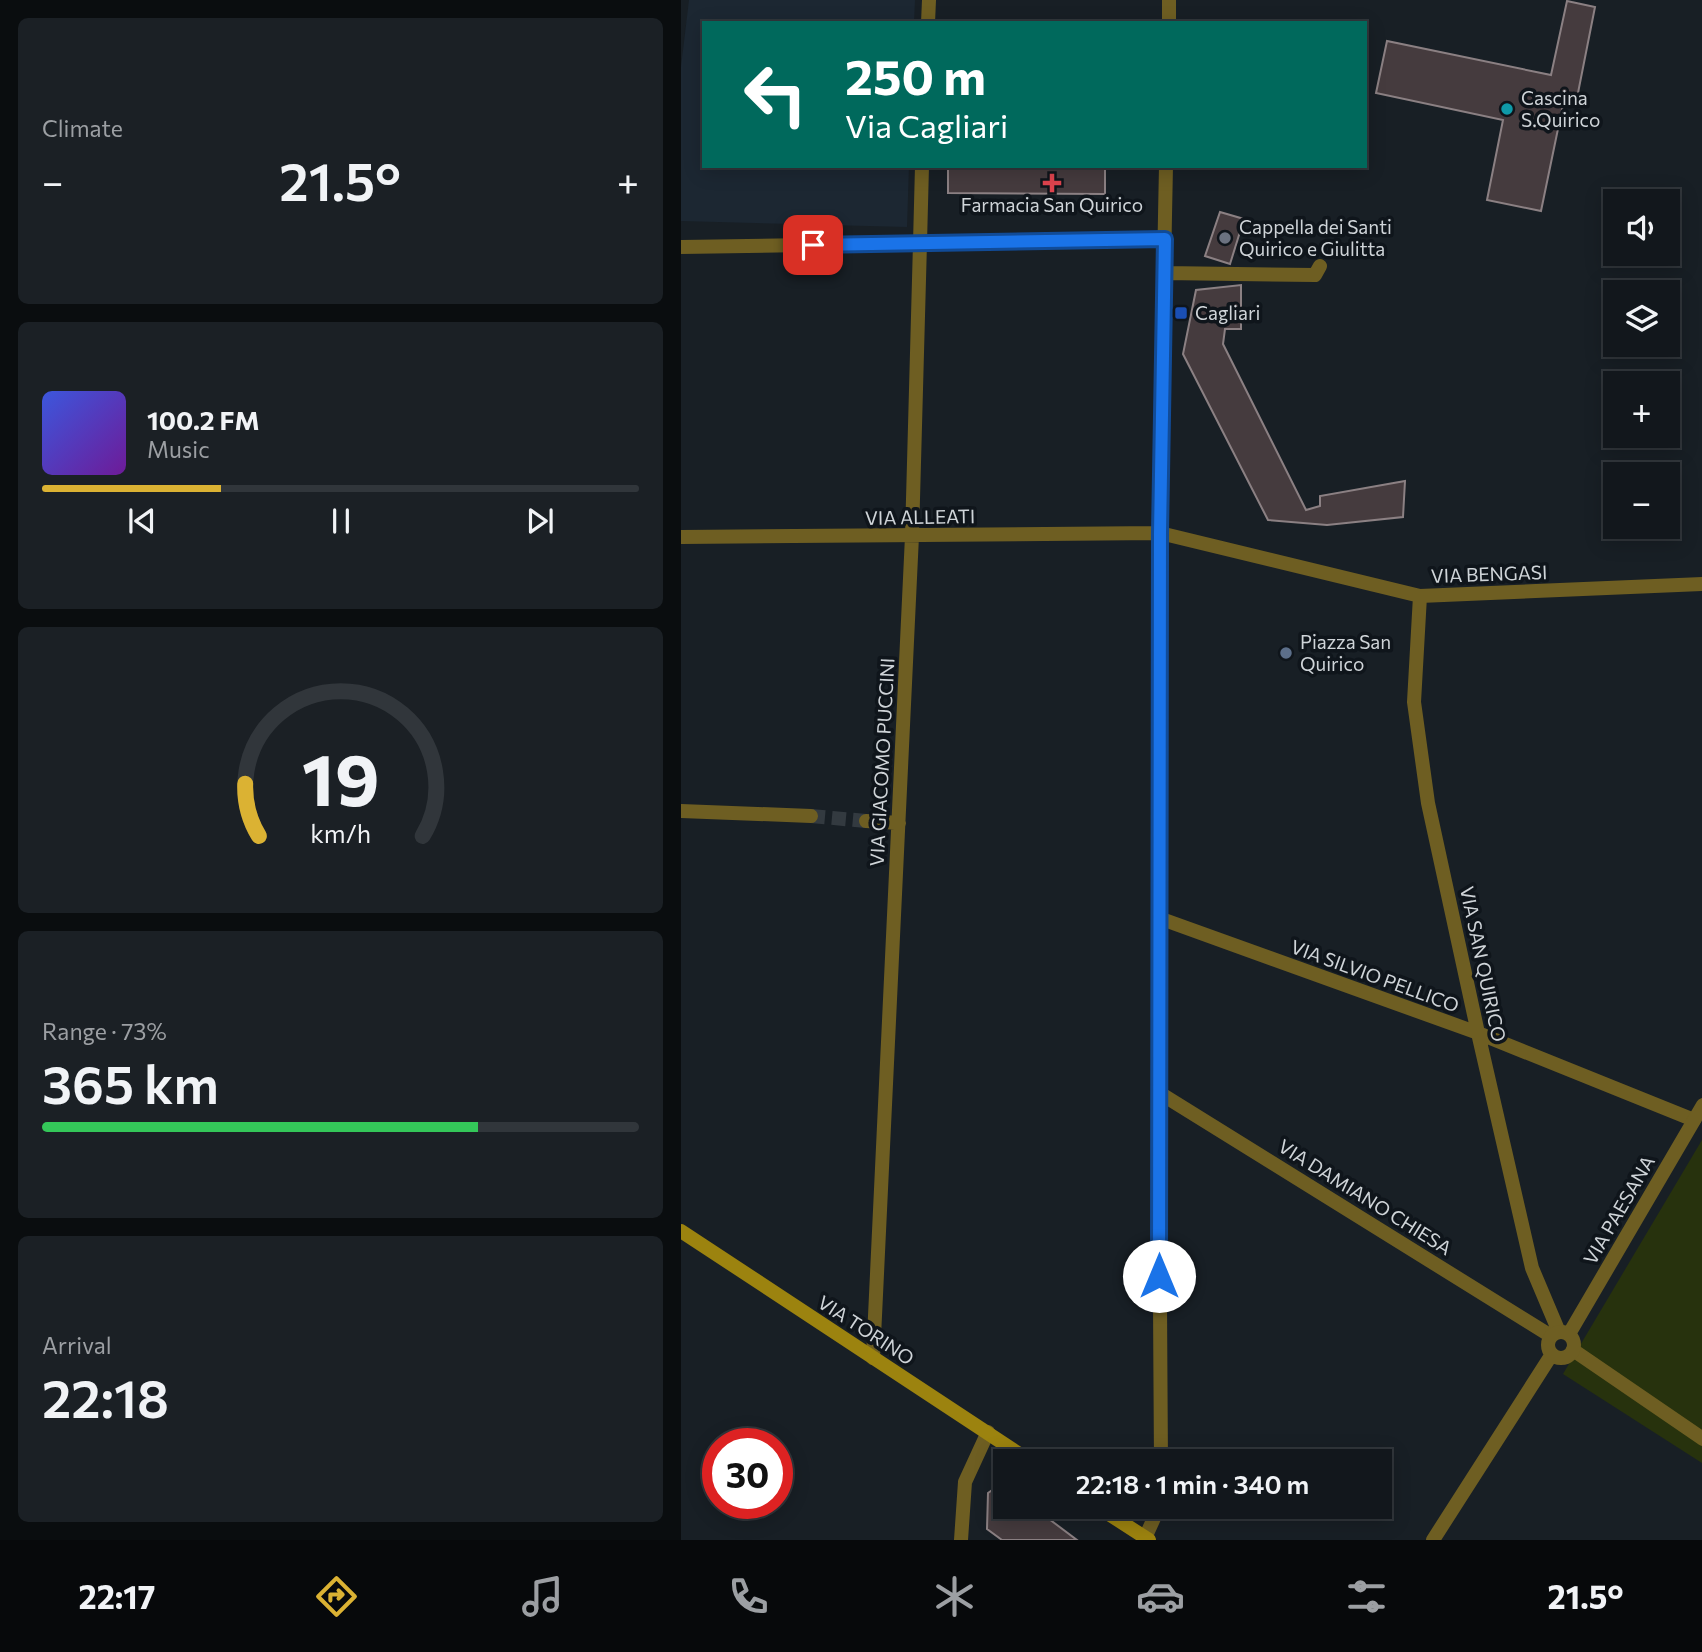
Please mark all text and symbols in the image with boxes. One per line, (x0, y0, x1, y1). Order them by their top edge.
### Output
text: 250 m (845, 45, 986, 105)
icon: left (730, 49, 821, 140)
place label: Cascina S.Quirico (1521, 86, 1600, 131)
marker: Cascina S.Quirico (1499, 101, 1515, 117)
text: Via Cagliari (845, 105, 1008, 145)
text: Climate (42, 114, 123, 142)
text: 21.5° (279, 148, 401, 212)
text: − (42, 157, 64, 204)
text: + (617, 157, 639, 204)
marker: Farmacia San Quirico (1044, 175, 1060, 191)
map controls (1603, 189, 1680, 539)
button: sound (1603, 189, 1680, 266)
place label: Farmacia San Quirico (961, 193, 1143, 216)
pin (783, 215, 843, 275)
place label: Cappella dei Santi Quirico e Giulitta (1239, 215, 1392, 260)
icon: arrive (794, 226, 832, 264)
marker: Cappella dei Santi Quirico e Giulitta (1217, 230, 1233, 246)
button: layers (1603, 280, 1680, 357)
place label: Cagliari (1195, 301, 1260, 324)
marker: Cagliari (1173, 305, 1189, 321)
button: + (1603, 371, 1680, 448)
text: 100.2 FM (147, 404, 260, 435)
text: Music (147, 435, 210, 463)
button: − (1603, 462, 1680, 539)
icon: previous (123, 502, 161, 540)
icon: pause (322, 502, 360, 540)
icon: next (521, 502, 559, 540)
street label: VIA ALLEATI (865, 504, 975, 529)
street label: VIA BENGASI (1430, 560, 1548, 587)
place label: Piazza San Quirico (1300, 630, 1391, 675)
marker: Piazza San Quirico (1278, 645, 1294, 661)
street label: VIA GIACOMO PUCCINI (865, 657, 898, 867)
text: 19 (302, 732, 379, 821)
text: km/h (310, 818, 371, 848)
street label: VIA SAN QUIRICO (1456, 884, 1511, 1044)
street label: VIA SILVIO PELLICO (1288, 934, 1462, 1017)
text: Range · 73% (42, 1017, 167, 1045)
text: 365 km (42, 1051, 219, 1115)
street label: VIA DAMIANO CHIESA (1274, 1134, 1456, 1259)
street label: VIA PAESANA (1578, 1151, 1659, 1268)
position arrow (1122, 1239, 1196, 1313)
street label: VIA TORINO (814, 1290, 919, 1369)
text: Arrival (42, 1331, 112, 1359)
text: 22:18 (42, 1365, 169, 1429)
speed limit sign: 30 (702, 1428, 793, 1519)
text: 22:18 · 1 min · 340 m (1076, 1468, 1309, 1499)
icon: directions (312, 1572, 361, 1621)
icon: music (518, 1572, 567, 1621)
icon: phone (724, 1572, 773, 1621)
icon: climate (930, 1572, 979, 1621)
icon: car (1136, 1572, 1185, 1621)
icon: filters (1342, 1572, 1391, 1621)
text: 22:17 (78, 1576, 155, 1616)
text: 21.5° (1548, 1576, 1624, 1616)

